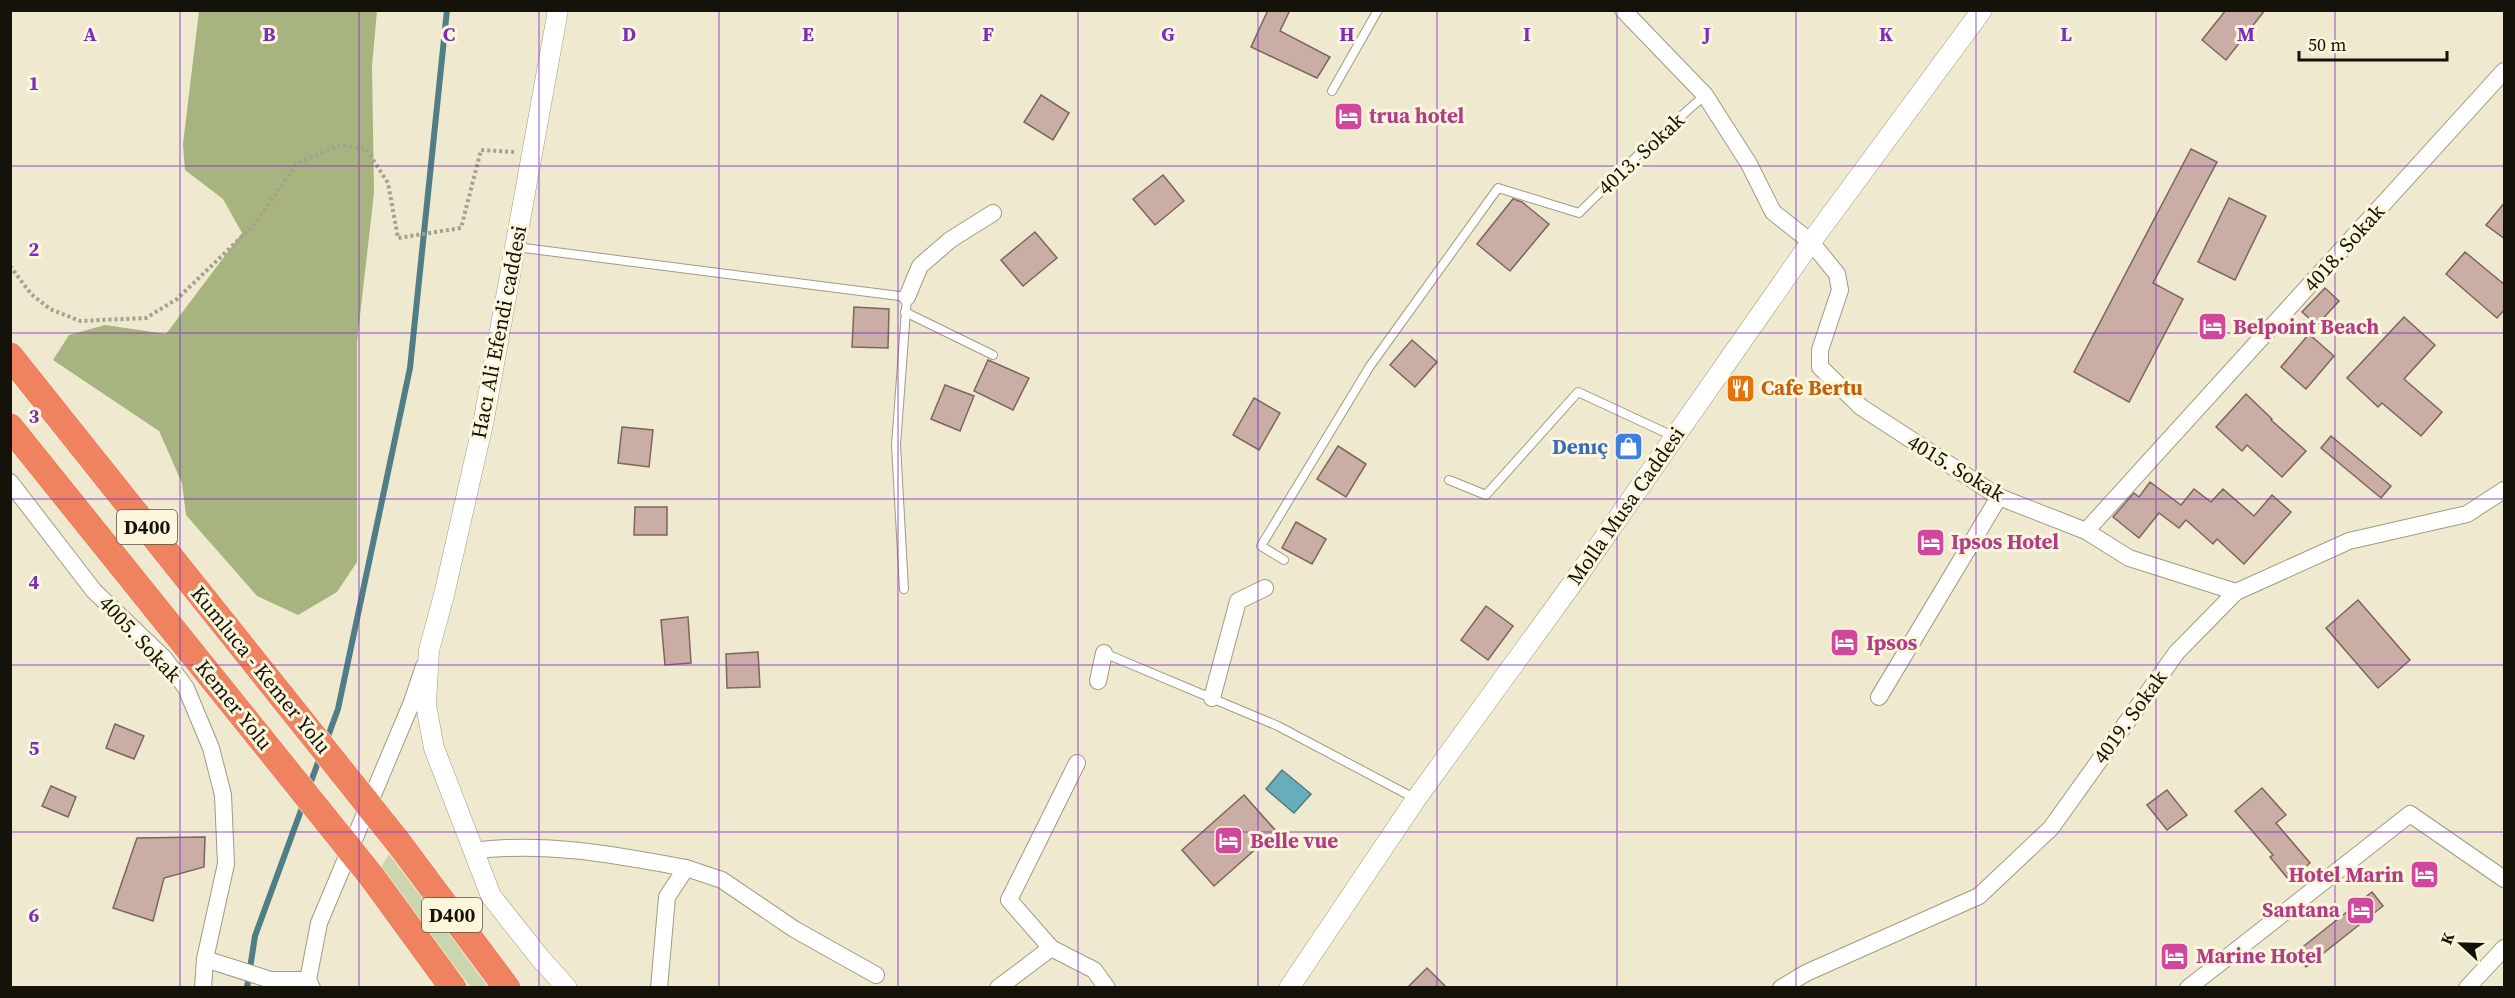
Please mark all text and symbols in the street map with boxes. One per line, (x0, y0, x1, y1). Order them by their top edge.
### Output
text: A (83, 20, 97, 48)
text: B (262, 20, 276, 48)
text: C (443, 20, 455, 48)
text: D (622, 20, 636, 48)
text: E (802, 20, 814, 48)
text: F (982, 20, 994, 48)
text: G (1161, 20, 1175, 48)
text: H (1339, 20, 1355, 48)
text: I (1523, 20, 1531, 48)
text: J (1701, 20, 1711, 48)
text: K (1879, 20, 1893, 48)
text: L (2060, 20, 2072, 48)
text: M (2237, 20, 2255, 48)
scale bar (2299, 24, 2448, 62)
text: 50 m (2308, 32, 2346, 57)
text: 1 (29, 69, 39, 97)
hotel icon: trua hotel (1332, 100, 1364, 132)
place label: trua hotel (1369, 101, 1464, 130)
street label: 4013. Sokak (1591, 106, 1691, 201)
street label: 4018. Sokak (2296, 197, 2391, 298)
street label: Hacı Ali Efendi caddesi (464, 223, 533, 441)
text: 2 (29, 235, 40, 263)
hotel icon: Belpoint Beach (2196, 311, 2228, 343)
place label: Belpoint Beach (2233, 312, 2379, 341)
restaurant icon: Cafe Bertu (1724, 372, 1756, 404)
place label: Cafe Bertu (1761, 373, 1863, 402)
text: 3 (29, 402, 40, 430)
street label: Molla Musa Caddesi (1560, 421, 1691, 591)
street label: 4015. Sokak (1902, 427, 2011, 508)
shop icon: Denıç (1613, 431, 1645, 463)
place label: Denıç (1552, 432, 1608, 461)
road number: D400 (117, 510, 177, 544)
hotel icon: Ipsos Hotel (1914, 526, 1946, 558)
place label: Ipsos Hotel (1951, 527, 2059, 556)
text: 4 (29, 568, 40, 596)
street label: Kumluca - Kemer Yolu (186, 581, 336, 759)
street label: 4005. Sokak (93, 589, 188, 689)
hotel icon: Ipsos (1829, 627, 1861, 659)
place label: Ipsos (1866, 628, 1918, 657)
street label: Kemer Yolu (190, 655, 278, 755)
street label: 4019. Sokak (2086, 664, 2174, 769)
text: 5 (29, 734, 40, 762)
hotel icon: Belle vue (1213, 825, 1245, 857)
place label: Belle vue (1250, 826, 1338, 855)
hotel icon: Hotel Marin (2409, 859, 2441, 891)
place label: Hotel Marin (2289, 860, 2404, 889)
hotel icon: Santana (2345, 894, 2377, 926)
place label: Santana (2262, 895, 2341, 924)
road number: D400 (422, 898, 482, 932)
text: 6 (29, 901, 40, 929)
north arrow (2431, 914, 2491, 974)
text: K (2435, 928, 2460, 948)
hotel icon: Marine Hotel (2159, 940, 2191, 972)
place label: Marine Hotel (2196, 941, 2323, 970)

